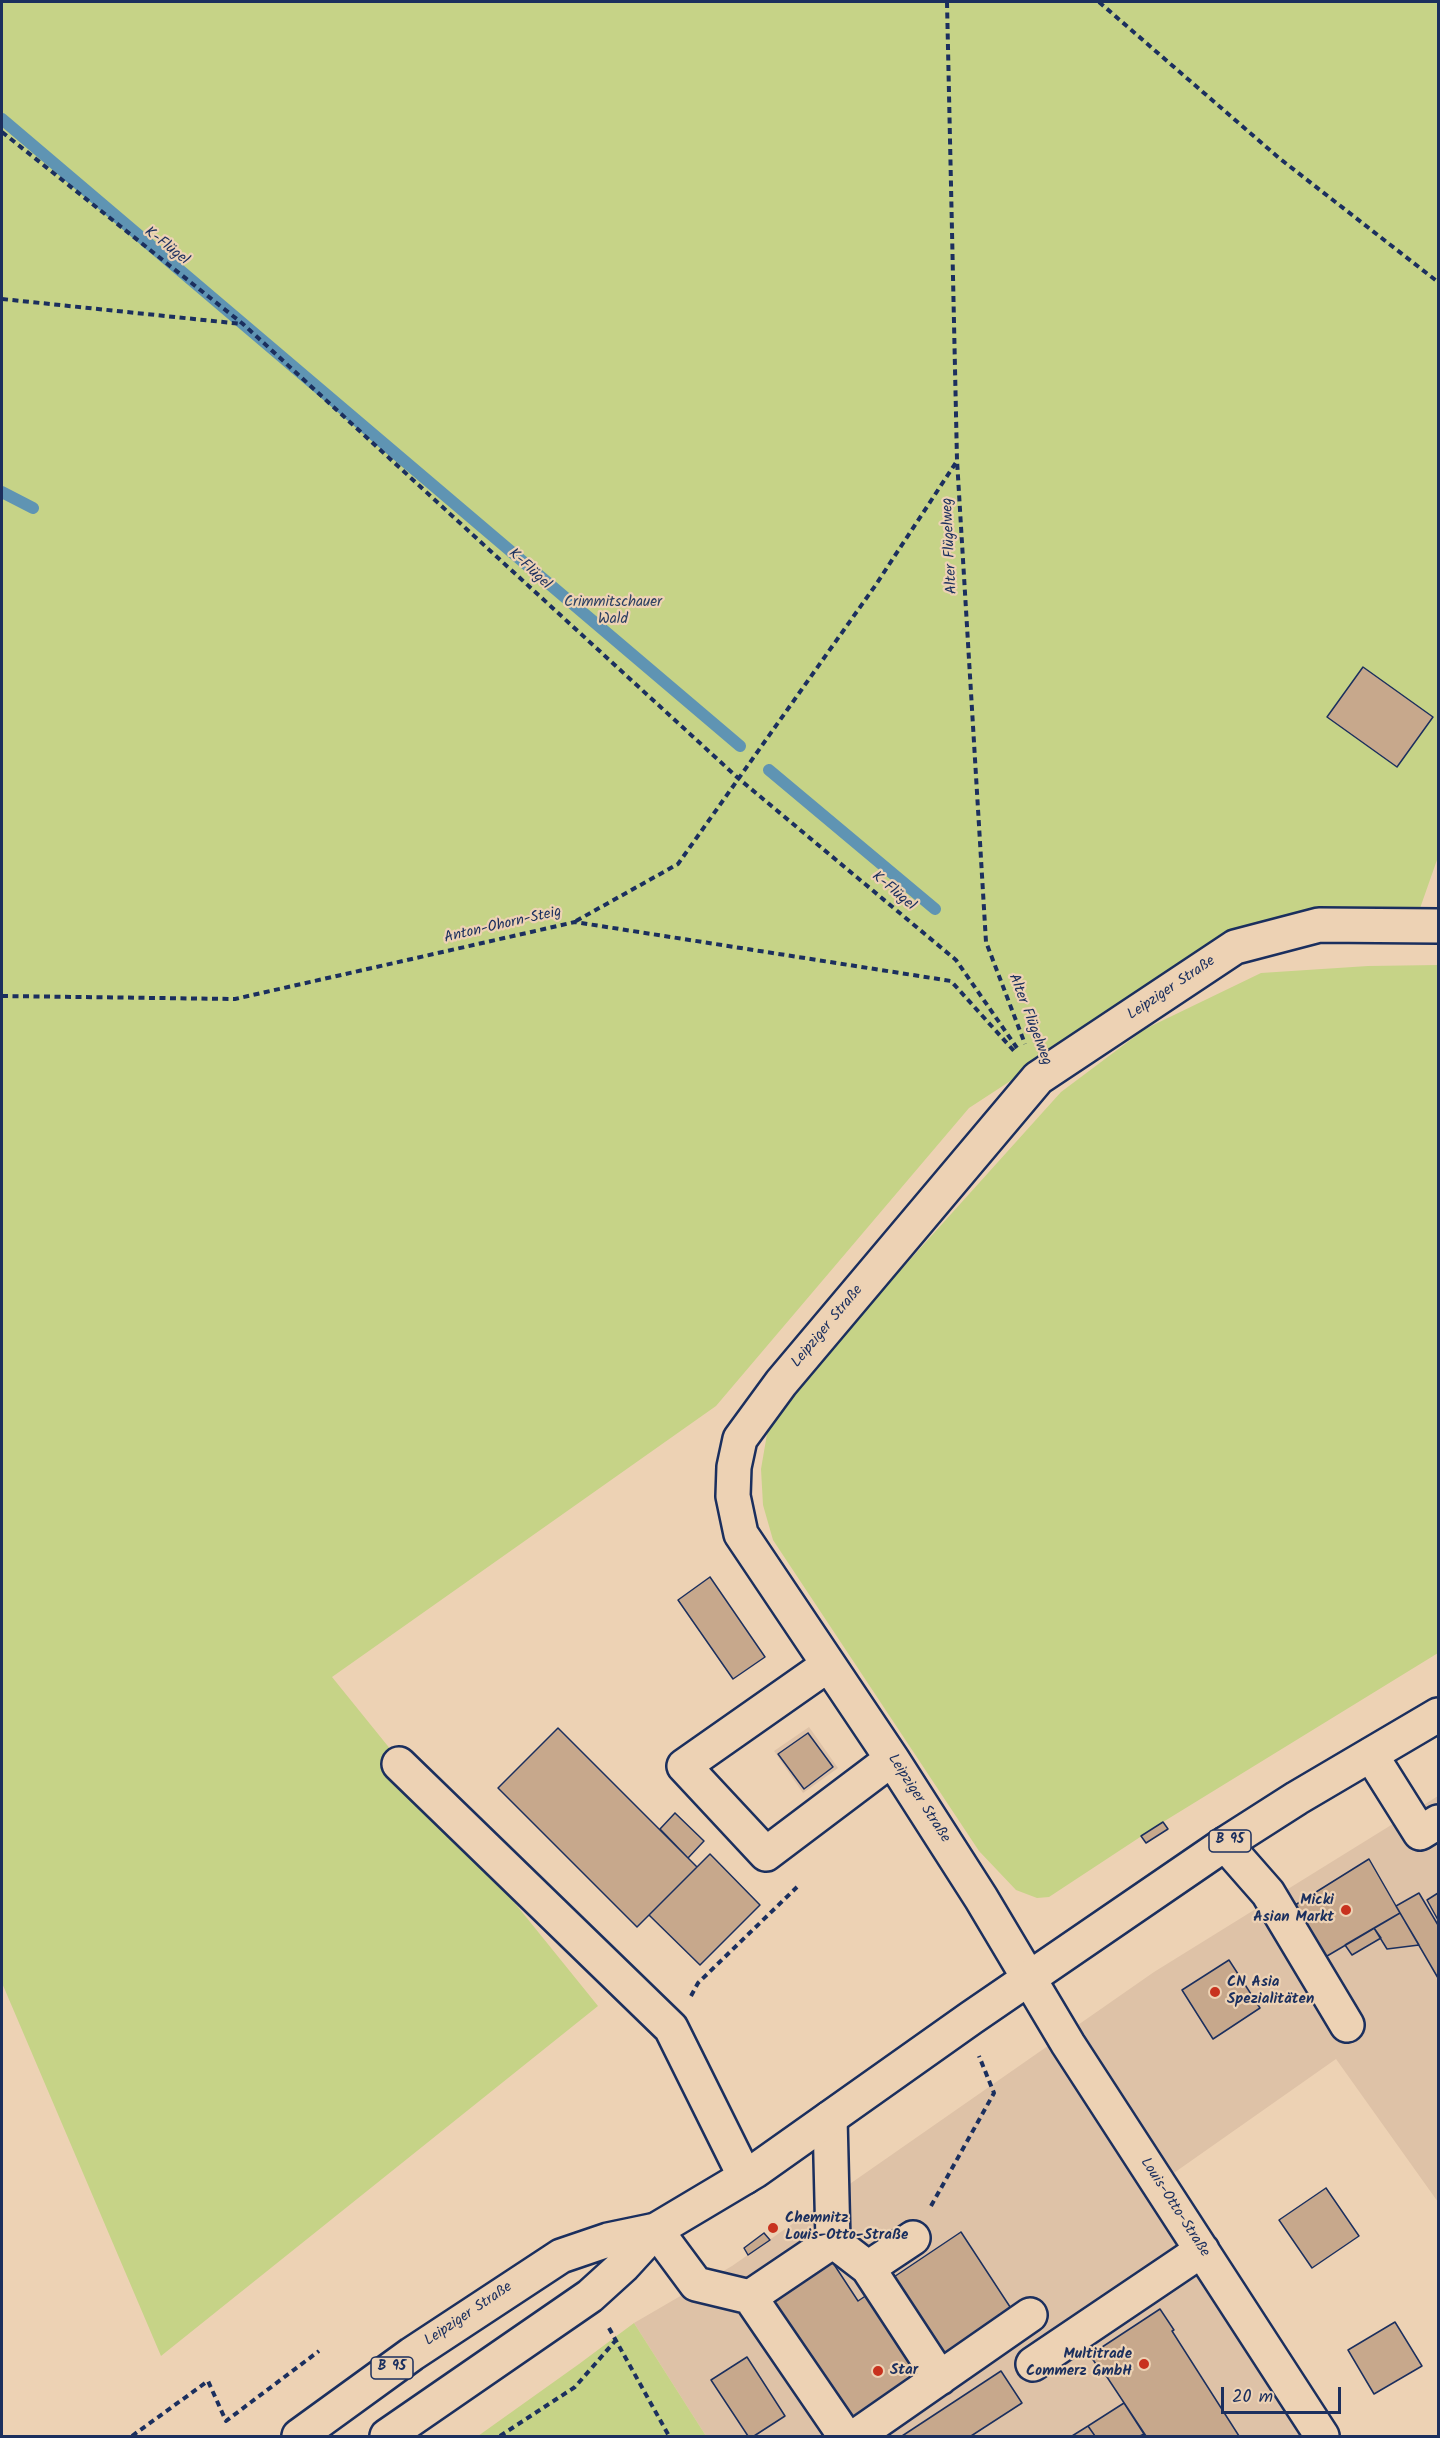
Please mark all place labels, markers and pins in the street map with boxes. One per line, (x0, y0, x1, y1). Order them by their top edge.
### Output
place label: Micki Asian Markt (1253, 1892, 1334, 1927)
marker: Micki Asian Markt (1339, 1903, 1353, 1917)
place label: CN Asia Spezialitäten (1227, 1974, 1314, 2009)
marker: CN Asia Spezialitäten (1208, 1985, 1222, 1999)
place label: Chemnitz Louis-Otto-Straße (785, 2210, 908, 2245)
marker: Chemnitz Louis-Otto-Straße (766, 2221, 780, 2235)
place label: Multitrade Commerz GmbH (1026, 2346, 1132, 2381)
marker: Multitrade Commerz GmbH (1137, 2357, 1151, 2371)
place label: Star (890, 2362, 918, 2380)
marker: Star (871, 2364, 885, 2378)

